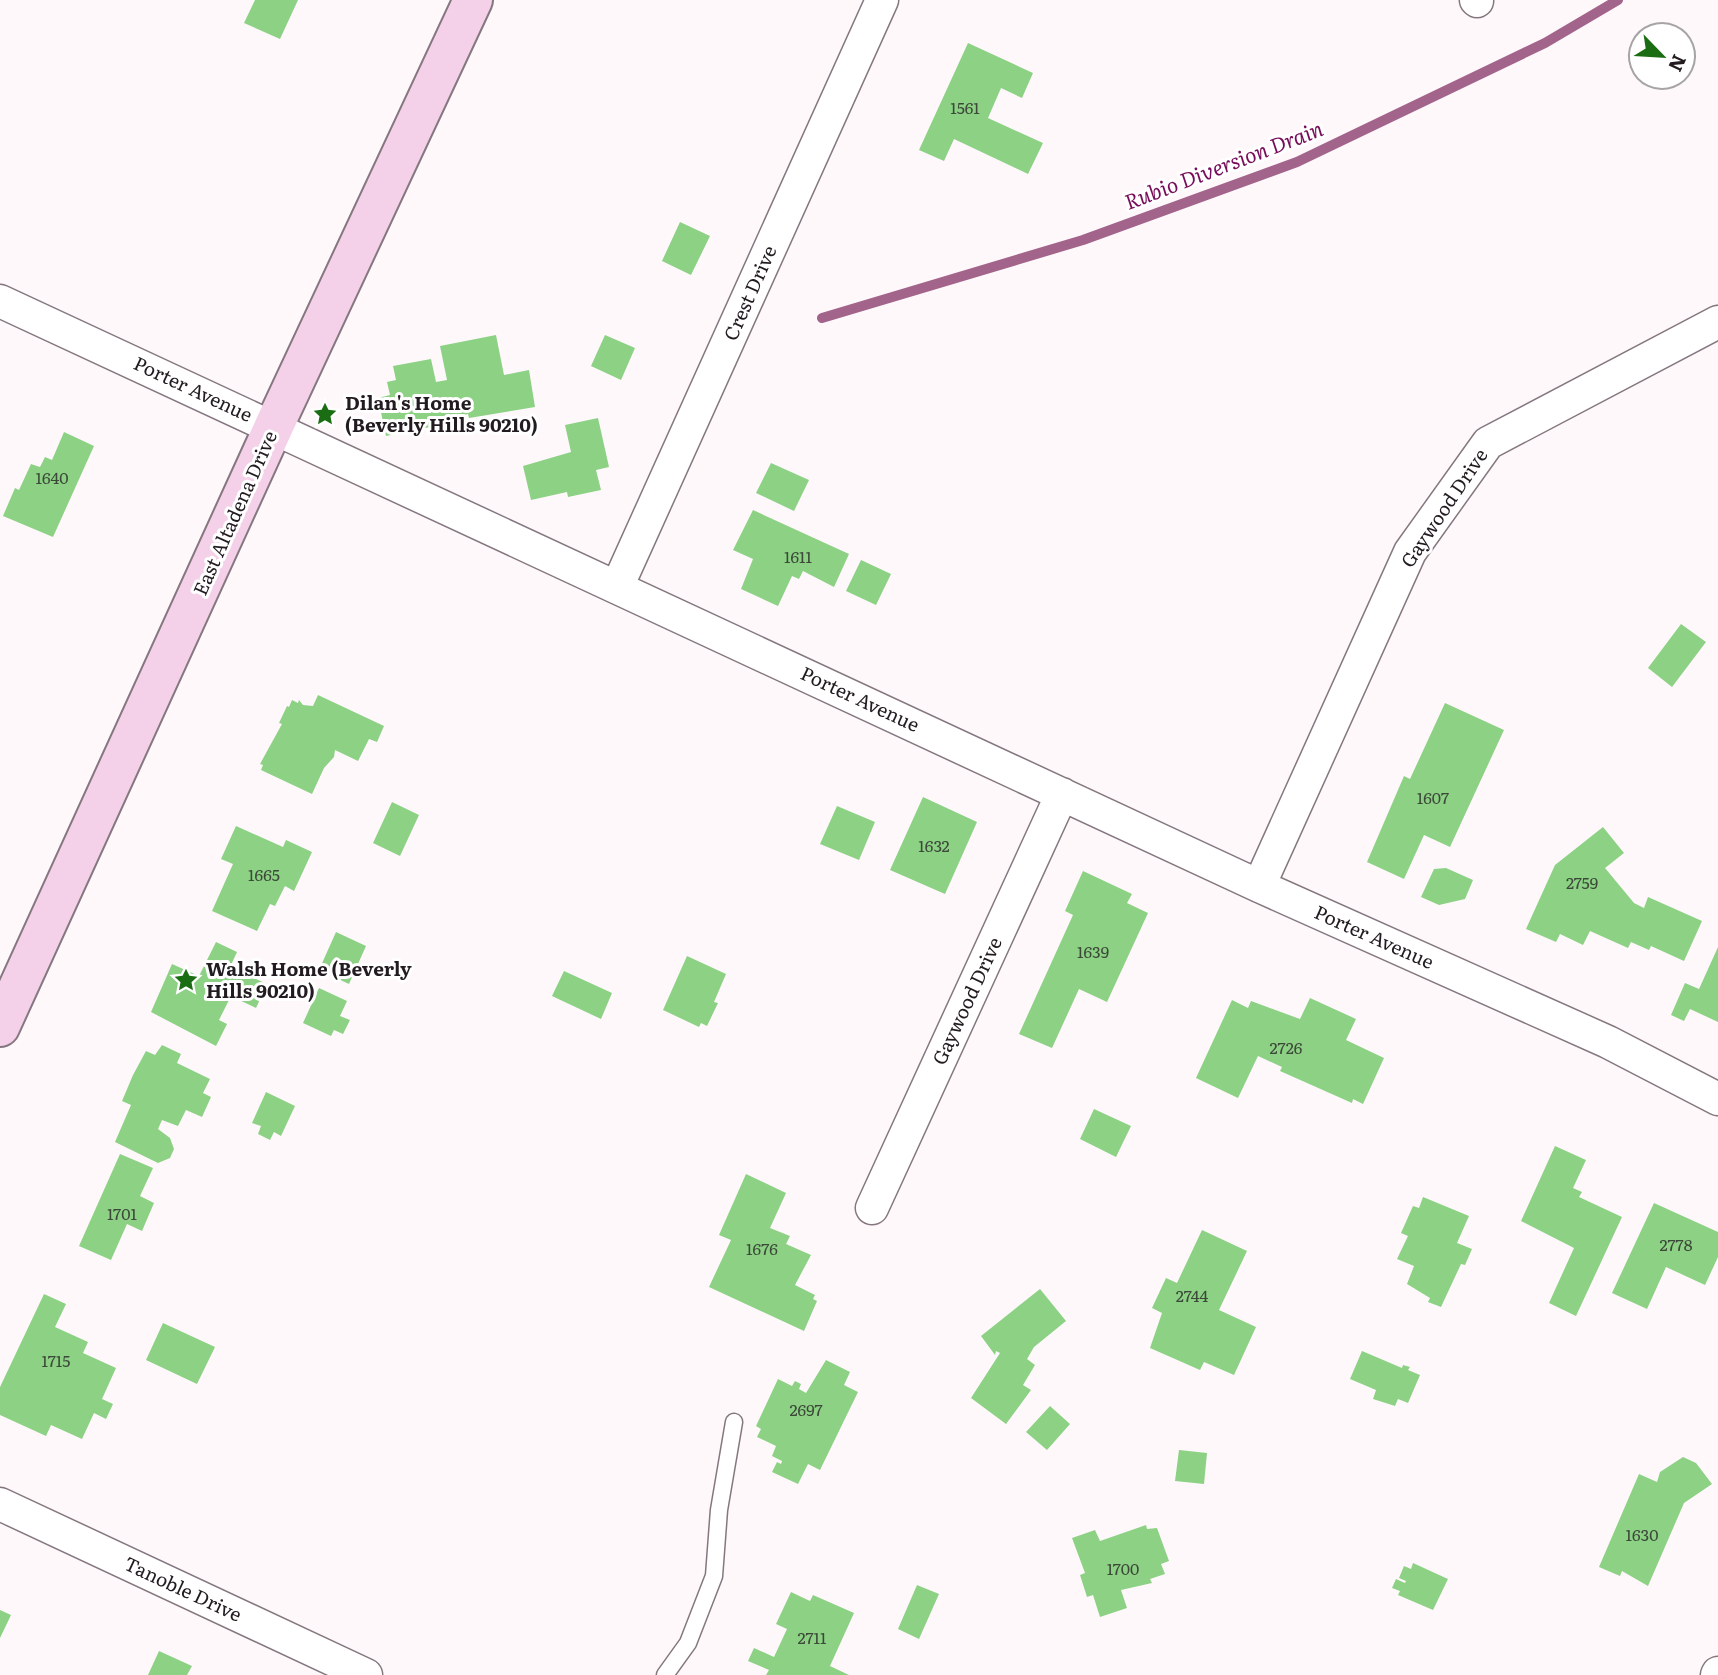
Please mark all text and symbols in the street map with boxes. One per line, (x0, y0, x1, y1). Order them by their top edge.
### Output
north arrow (1627, 21, 1697, 91)
text: N (1662, 50, 1694, 77)
house number: 1561 (950, 95, 980, 119)
water label: Rubio Diversion Drain (1119, 111, 1327, 216)
street label: Crest Drive (716, 240, 783, 345)
street label: Porter Avenue (129, 348, 258, 428)
place label: Dilan's Home (Beverly Hills 90210) (345, 388, 538, 438)
place icon: Dilan's Home (Beverly Hills 90210) (311, 400, 339, 428)
street label: East Altadena Drive (185, 426, 283, 599)
street label: Gaywood Drive (1393, 442, 1493, 573)
house number: 1640 (35, 465, 69, 489)
house number: 1611 (784, 544, 813, 568)
street label: Porter Avenue (796, 658, 925, 738)
house number: 1607 (1417, 785, 1449, 809)
house number: 1632 (918, 833, 950, 857)
house number: 1665 (248, 862, 280, 886)
house number: 2759 (1566, 870, 1598, 894)
street label: Porter Avenue (1310, 897, 1439, 975)
street label: Gaywood Drive (924, 932, 1008, 1069)
house number: 1639 (1077, 939, 1109, 963)
place label: Walsh Home (Beverly Hills 90210) (206, 954, 412, 1004)
place icon: Walsh Home (Beverly Hills 90210) (172, 966, 200, 994)
house number: 2726 (1270, 1035, 1303, 1059)
house number: 1701 (107, 1201, 137, 1225)
house number: 2778 (1660, 1232, 1693, 1256)
house number: 1676 (746, 1236, 778, 1260)
house number: 2744 (1176, 1283, 1208, 1307)
house number: 1715 (42, 1348, 70, 1372)
house number: 2697 (789, 1397, 823, 1421)
house number: 1630 (1625, 1522, 1659, 1546)
street label: Tanoble Drive (120, 1549, 247, 1628)
house number: 1700 (1107, 1556, 1139, 1580)
house number: 2711 (797, 1625, 827, 1649)

